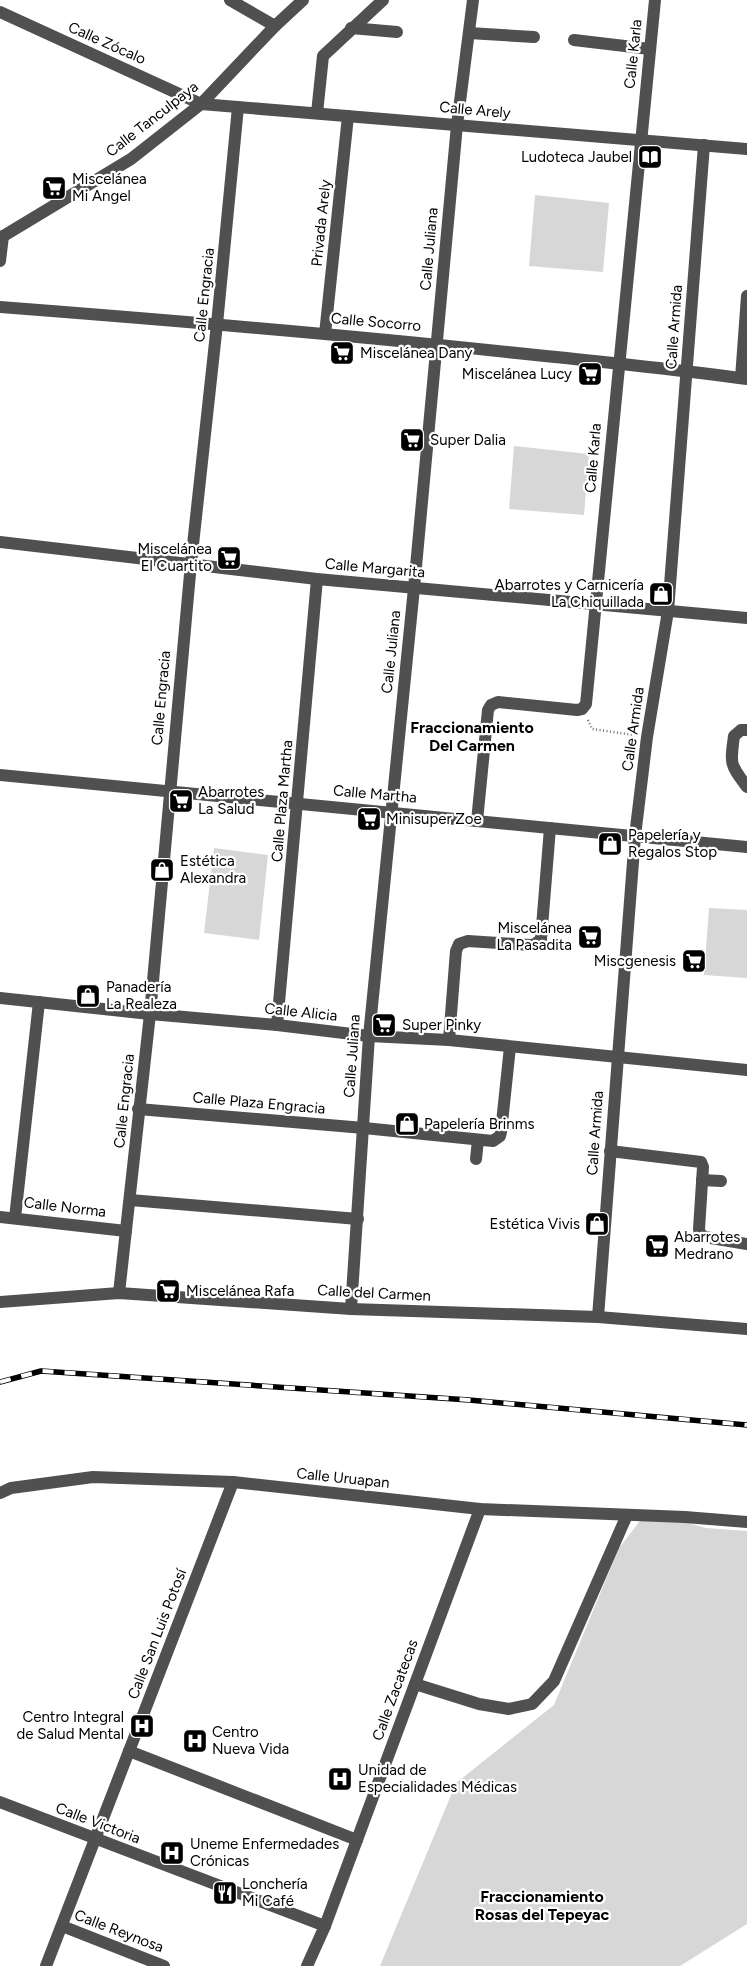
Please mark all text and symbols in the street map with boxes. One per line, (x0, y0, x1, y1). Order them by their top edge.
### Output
street label: Calle Zócalo (65, 18, 149, 68)
street label: Calle Karla (620, 18, 646, 90)
street label: Calle Tanculpaya (102, 77, 202, 161)
street label: Calle Arely (439, 98, 512, 122)
library icon: Ludoteca Jaubel (637, 144, 663, 170)
place label: Ludoteca Jaubel (521, 148, 632, 166)
place label: Miscelánea Mi Angel (72, 170, 147, 205)
supermarket icon: Miscelánea Mi Angel (41, 175, 67, 201)
street label: Privada Arely (307, 179, 335, 267)
street label: Calle Juliana (416, 207, 442, 291)
street label: Calle Engracia (190, 247, 218, 343)
street label: Calle Armida (662, 284, 686, 370)
street label: Calle Socorro (330, 309, 422, 335)
supermarket icon: Miscelánea Dany (329, 340, 355, 366)
place label: Miscelánea Dany (360, 344, 473, 362)
supermarket icon: Miscelánea Lucy (577, 361, 603, 387)
place label: Miscelánea Lucy (462, 365, 572, 383)
street label: Calle Karla (581, 423, 605, 493)
supermarket icon: Super Dalia (399, 427, 425, 453)
place label: Super Dalia (430, 431, 506, 449)
place label: Miscelánea El Cuartito (137, 540, 212, 575)
supermarket icon: Miscelánea El Cuartito (216, 545, 242, 571)
street label: Calle Margarita (324, 555, 426, 581)
place label: Abarrotes y Carnicería La Chiquillada (495, 576, 644, 611)
shop icon: Abarrotes y Carnicería La Chiquillada (648, 581, 674, 607)
street label: Calle Juliana (378, 610, 404, 694)
street label: Calle Engracia (148, 650, 174, 746)
street label: Calle Armida (618, 686, 648, 772)
district label: Fraccionamiento Del Carmen (410, 718, 534, 755)
street label: Calle Plaza Martha (268, 739, 296, 863)
street label: Calle Martha (332, 781, 418, 807)
place label: Abarrotes La Salud (198, 783, 264, 818)
supermarket icon: Abarrotes La Salud (168, 788, 194, 814)
supermarket icon: Minisuper Zoe (356, 806, 382, 832)
place label: Minisuper Zoe (386, 810, 482, 828)
place label: Papelería y Regalos Stop (628, 826, 717, 861)
shop icon: Papelería y Regalos Stop (597, 831, 623, 857)
place label: Estética Alexandra (180, 852, 246, 887)
shop icon: Estética Alexandra (149, 857, 175, 883)
place label: Miscelánea La Pasadita (496, 919, 572, 954)
supermarket icon: Miscelánea La Pasadita (577, 924, 603, 950)
supermarket icon: Miscgenesis (681, 948, 707, 974)
place label: Miscgenesis (594, 952, 676, 970)
place label: Panadería La Realeza (106, 978, 177, 1013)
shop icon: Panadería La Realeza (75, 983, 101, 1009)
street label: Calle Alicia (264, 999, 338, 1025)
supermarket icon: Super Pinky (371, 1012, 397, 1038)
street label: Calle Juliana (340, 1014, 364, 1098)
place label: Super Pinky (402, 1016, 481, 1034)
street label: Calle Engracia (110, 1053, 138, 1149)
street label: Calle Plaza Engracia (192, 1088, 326, 1118)
street label: Calle Armida (583, 1090, 607, 1176)
shop icon: Papelería Brinms (394, 1111, 420, 1137)
place label: Papelería Brinms (424, 1115, 534, 1133)
street label: Calle Norma (23, 1193, 107, 1221)
shop icon: Estética Vivis (584, 1211, 610, 1237)
place label: Estética Vivis (490, 1215, 580, 1233)
place label: Abarrotes Medrano (674, 1228, 740, 1263)
supermarket icon: Abarrotes Medrano (644, 1233, 670, 1259)
supermarket icon: Miscelánea Rafa (155, 1278, 181, 1304)
street label: Calle del Carmen (317, 1281, 431, 1305)
place label: Miscelánea Rafa (186, 1282, 295, 1300)
street label: Calle Uruapan (296, 1464, 390, 1492)
street label: Calle San Luis Potosí (124, 1565, 191, 1702)
street label: Calle Zacatecas (368, 1637, 422, 1743)
place label: Centro Integral de Salud Mental (16, 1708, 124, 1743)
hospital icon: Centro Integral de Salud Mental (129, 1713, 155, 1739)
place label: Centro Nueva Vida (212, 1723, 289, 1758)
hospital icon: Centro Nueva Vida (182, 1728, 208, 1754)
place label: Unidad de Especialidades Médicas (358, 1761, 517, 1796)
hospital icon: Unidad de Especialidades Médicas (327, 1766, 353, 1792)
street label: Calle Victoria (53, 1799, 143, 1847)
place label: Uneme Enfermedades Crónicas (190, 1835, 339, 1870)
hospital icon: Uneme Enfermedades Crónicas (159, 1840, 185, 1866)
place label: Lonchería Mi Café (242, 1875, 308, 1910)
restaurant icon: Lonchería Mi Café (212, 1880, 238, 1906)
district label: Fraccionamiento Rosas del Tepeyac (475, 1887, 610, 1924)
street label: Calle Reynosa (72, 1906, 166, 1956)

